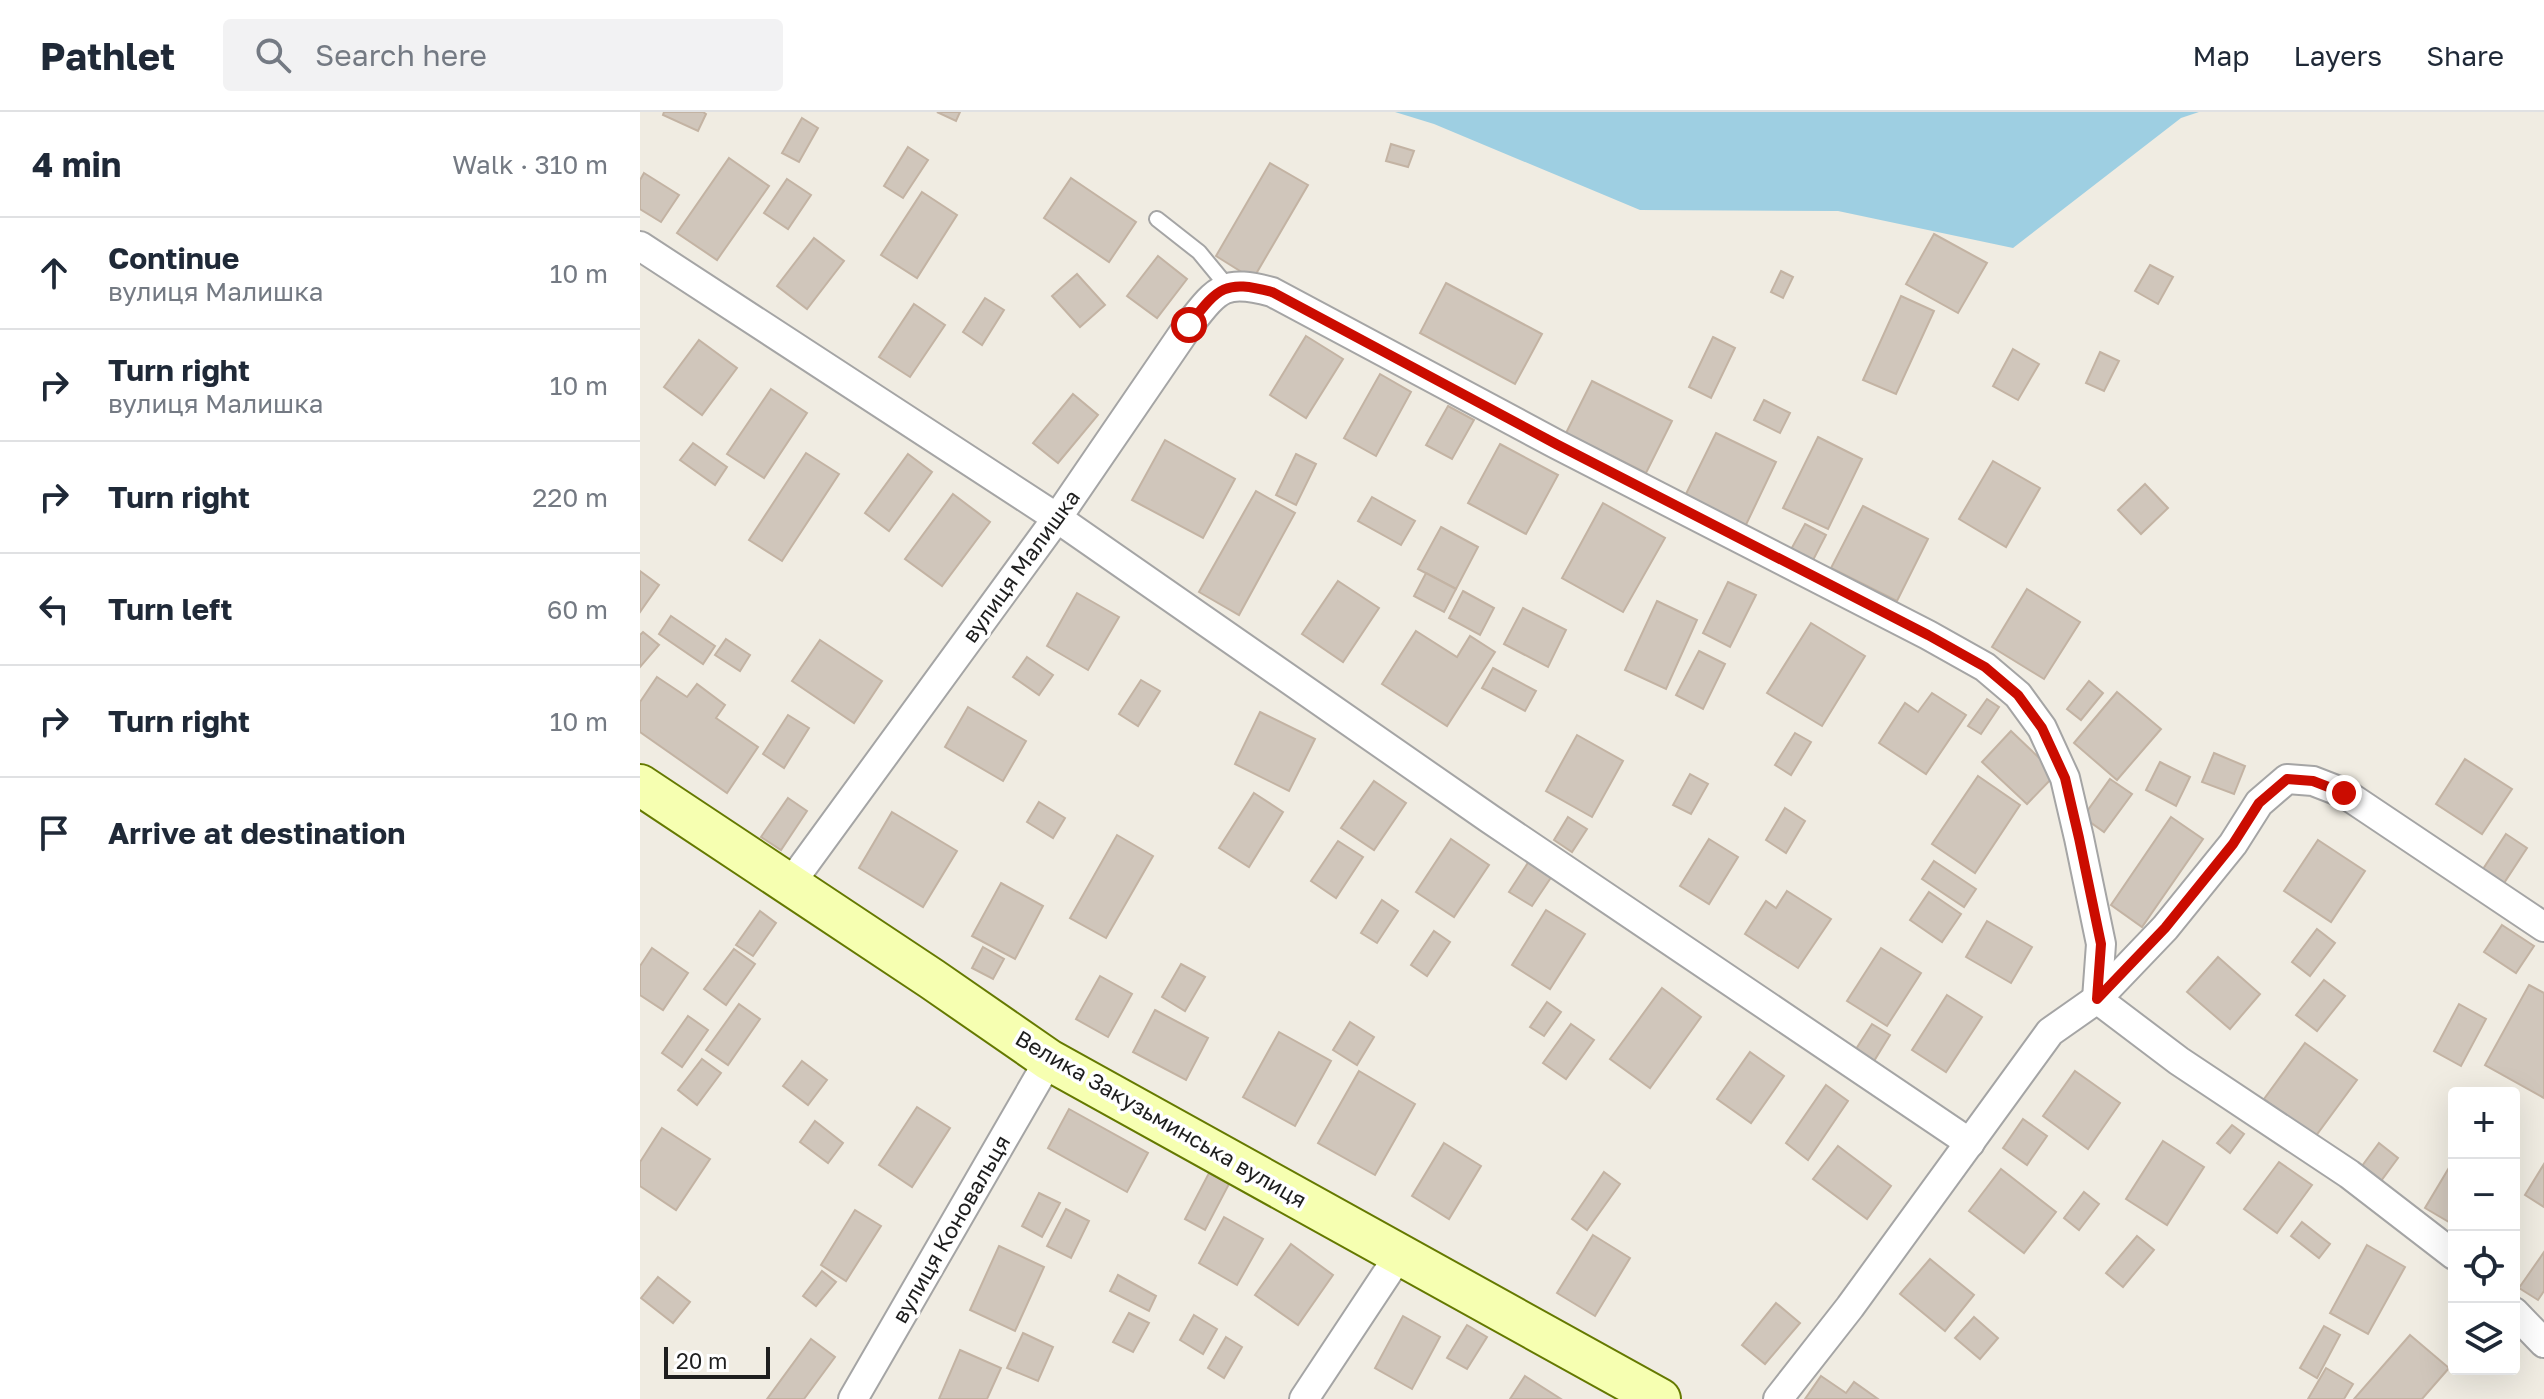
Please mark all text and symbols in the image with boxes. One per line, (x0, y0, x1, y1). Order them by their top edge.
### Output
search box (223, 19, 783, 91)
text: Pathlet (40, 33, 175, 78)
icon: search (251, 33, 295, 77)
text: Search here (315, 37, 487, 73)
text: Map (2192, 39, 2250, 72)
text: Layers (2294, 39, 2382, 72)
text: Share (2426, 39, 2504, 72)
text: 4 min (32, 144, 121, 184)
text: Walk · 310 m (452, 149, 608, 180)
text: Continue (108, 240, 239, 276)
icon: ahead (32, 251, 76, 295)
text: 10 m (550, 258, 608, 289)
text: вулиця Малишка (108, 276, 324, 307)
route start (1171, 307, 1207, 343)
text: Turn right (108, 352, 250, 388)
icon: right (32, 363, 76, 407)
text: 10 m (550, 370, 608, 401)
text: вулиця Малишка (108, 388, 324, 419)
icon: right (32, 475, 76, 519)
text: Turn right (108, 479, 250, 515)
text: 220 m (532, 482, 608, 513)
street label: вулиця Малишка (956, 484, 1085, 647)
icon: left (32, 587, 76, 631)
text: Turn left (108, 591, 233, 627)
text: 60 m (547, 594, 608, 625)
icon: right (32, 699, 76, 743)
text: Turn right (108, 703, 250, 739)
text: 10 m (550, 706, 608, 737)
route end (2326, 775, 2362, 811)
icon: arrive (32, 811, 76, 855)
text: Arrive at destination (108, 815, 405, 851)
street label: Велика Закузьминська вулиця (1011, 1024, 1312, 1213)
map controls (2448, 1087, 2520, 1375)
button: + (2448, 1087, 2520, 1159)
street label: вулиця Коновальця (886, 1130, 1015, 1328)
button: − (2448, 1159, 2520, 1231)
button: locate (2448, 1231, 2520, 1303)
button: layers (2448, 1303, 2520, 1375)
scale bar (664, 1343, 770, 1379)
text: 20 m (676, 1347, 727, 1374)

